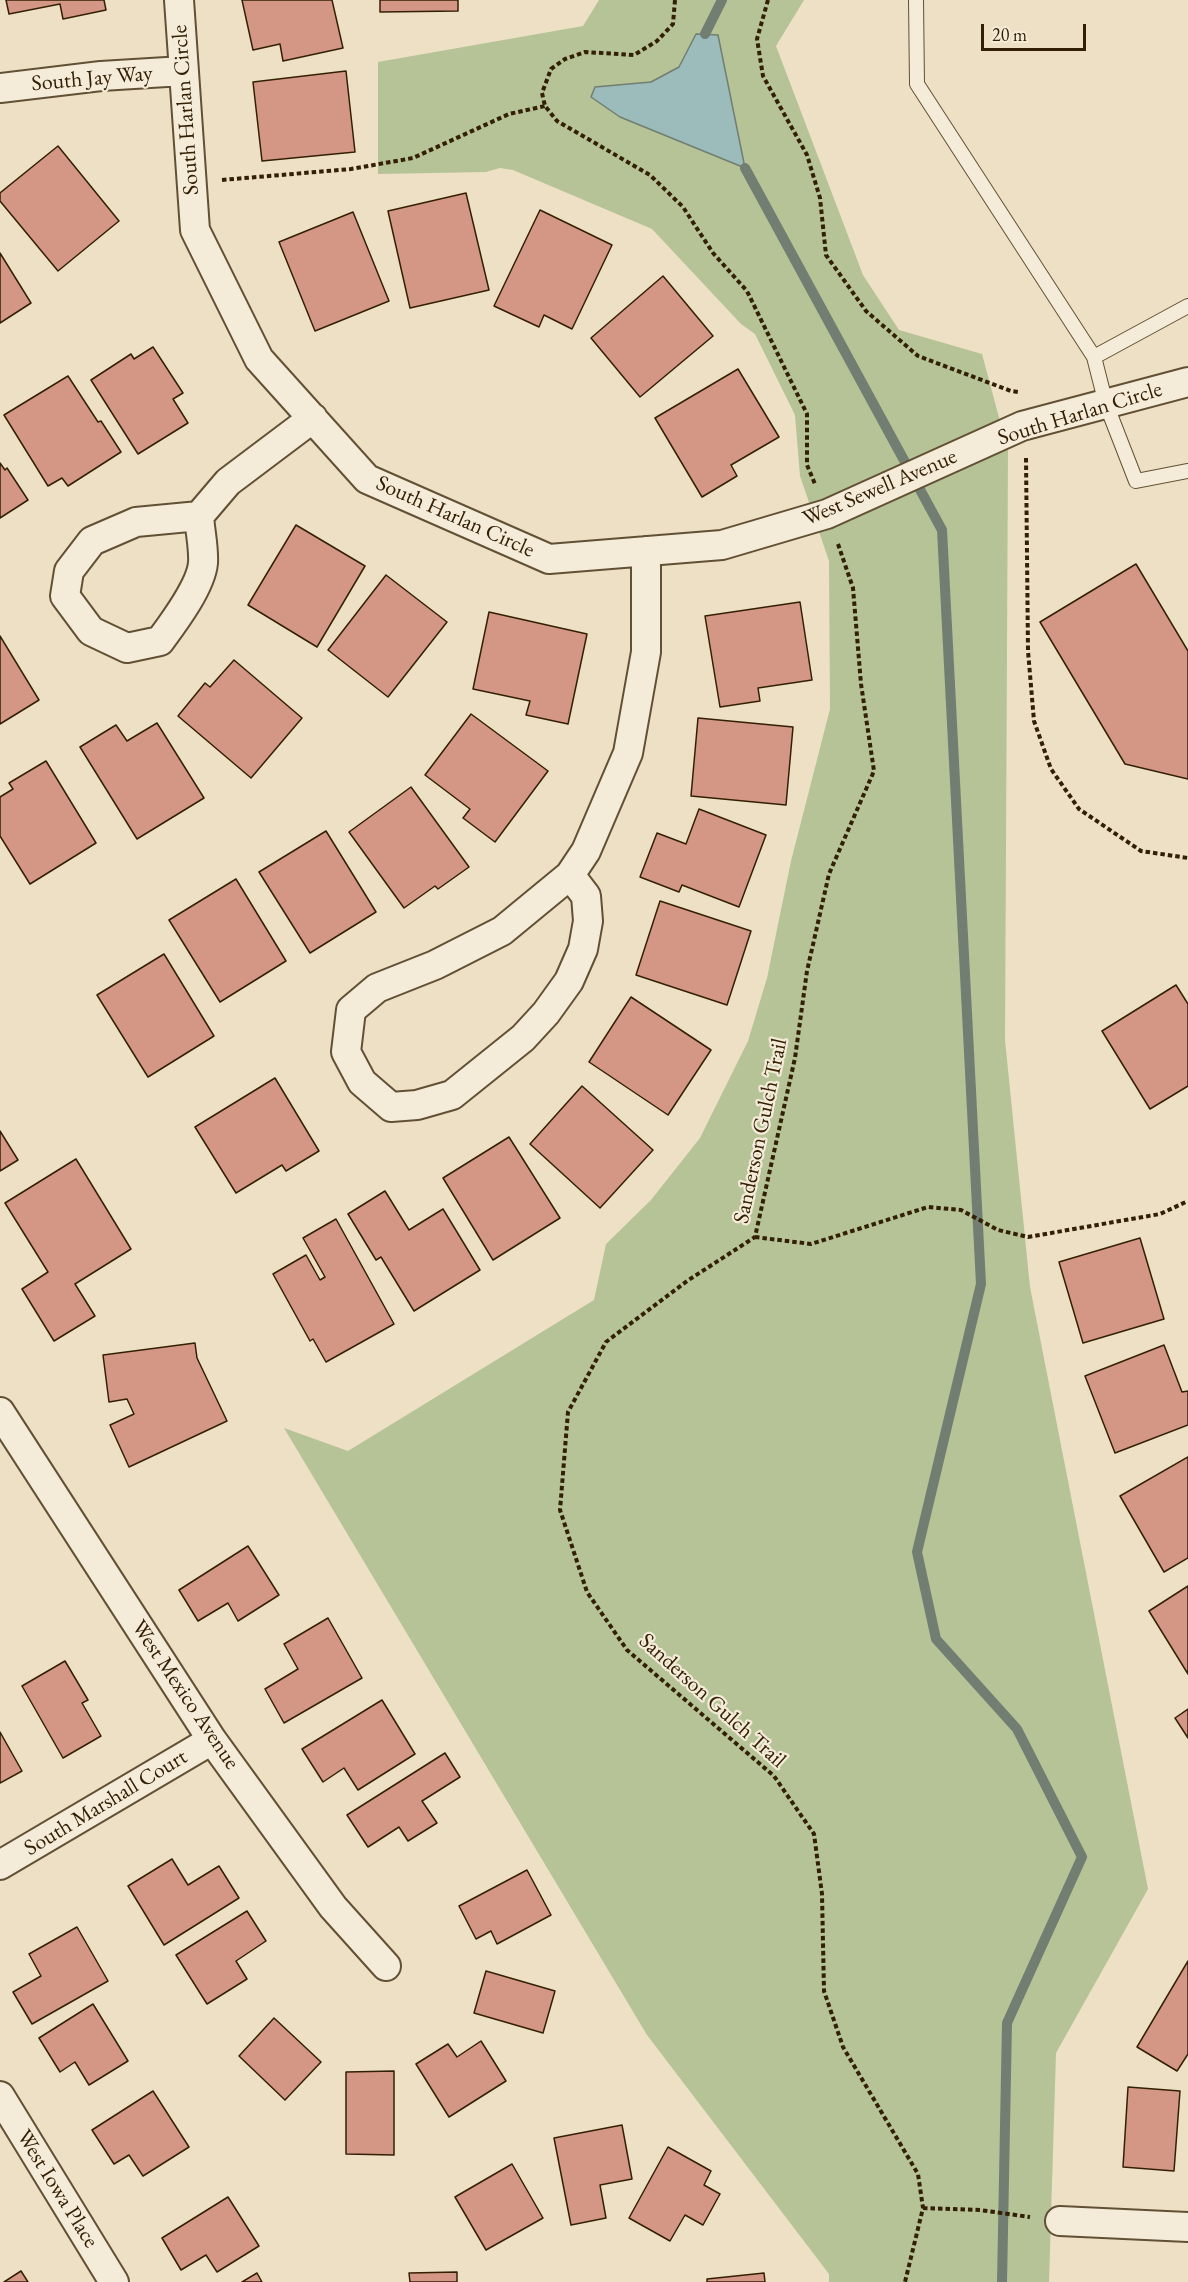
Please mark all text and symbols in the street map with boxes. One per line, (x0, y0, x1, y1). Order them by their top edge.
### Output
scale bar (984, 12, 1089, 50)
text: 20 m (992, 23, 1027, 46)
street label: South Harlan Circle (167, 24, 205, 196)
street label: South Jay Way (30, 61, 154, 97)
street label: South Harlan Circle (995, 376, 1165, 452)
street label: West Sewell Avenue (799, 444, 961, 532)
street label: South Harlan Circle (372, 470, 538, 564)
street label: Sanderson Gulch Trail (728, 1036, 794, 1226)
street label: West Mexico Avenue (125, 1615, 245, 1775)
street label: Sanderson Gulch Trail (633, 1628, 791, 1774)
street label: South Marshall Court (20, 1744, 192, 1862)
street label: West Iowa Place (10, 2125, 104, 2253)

